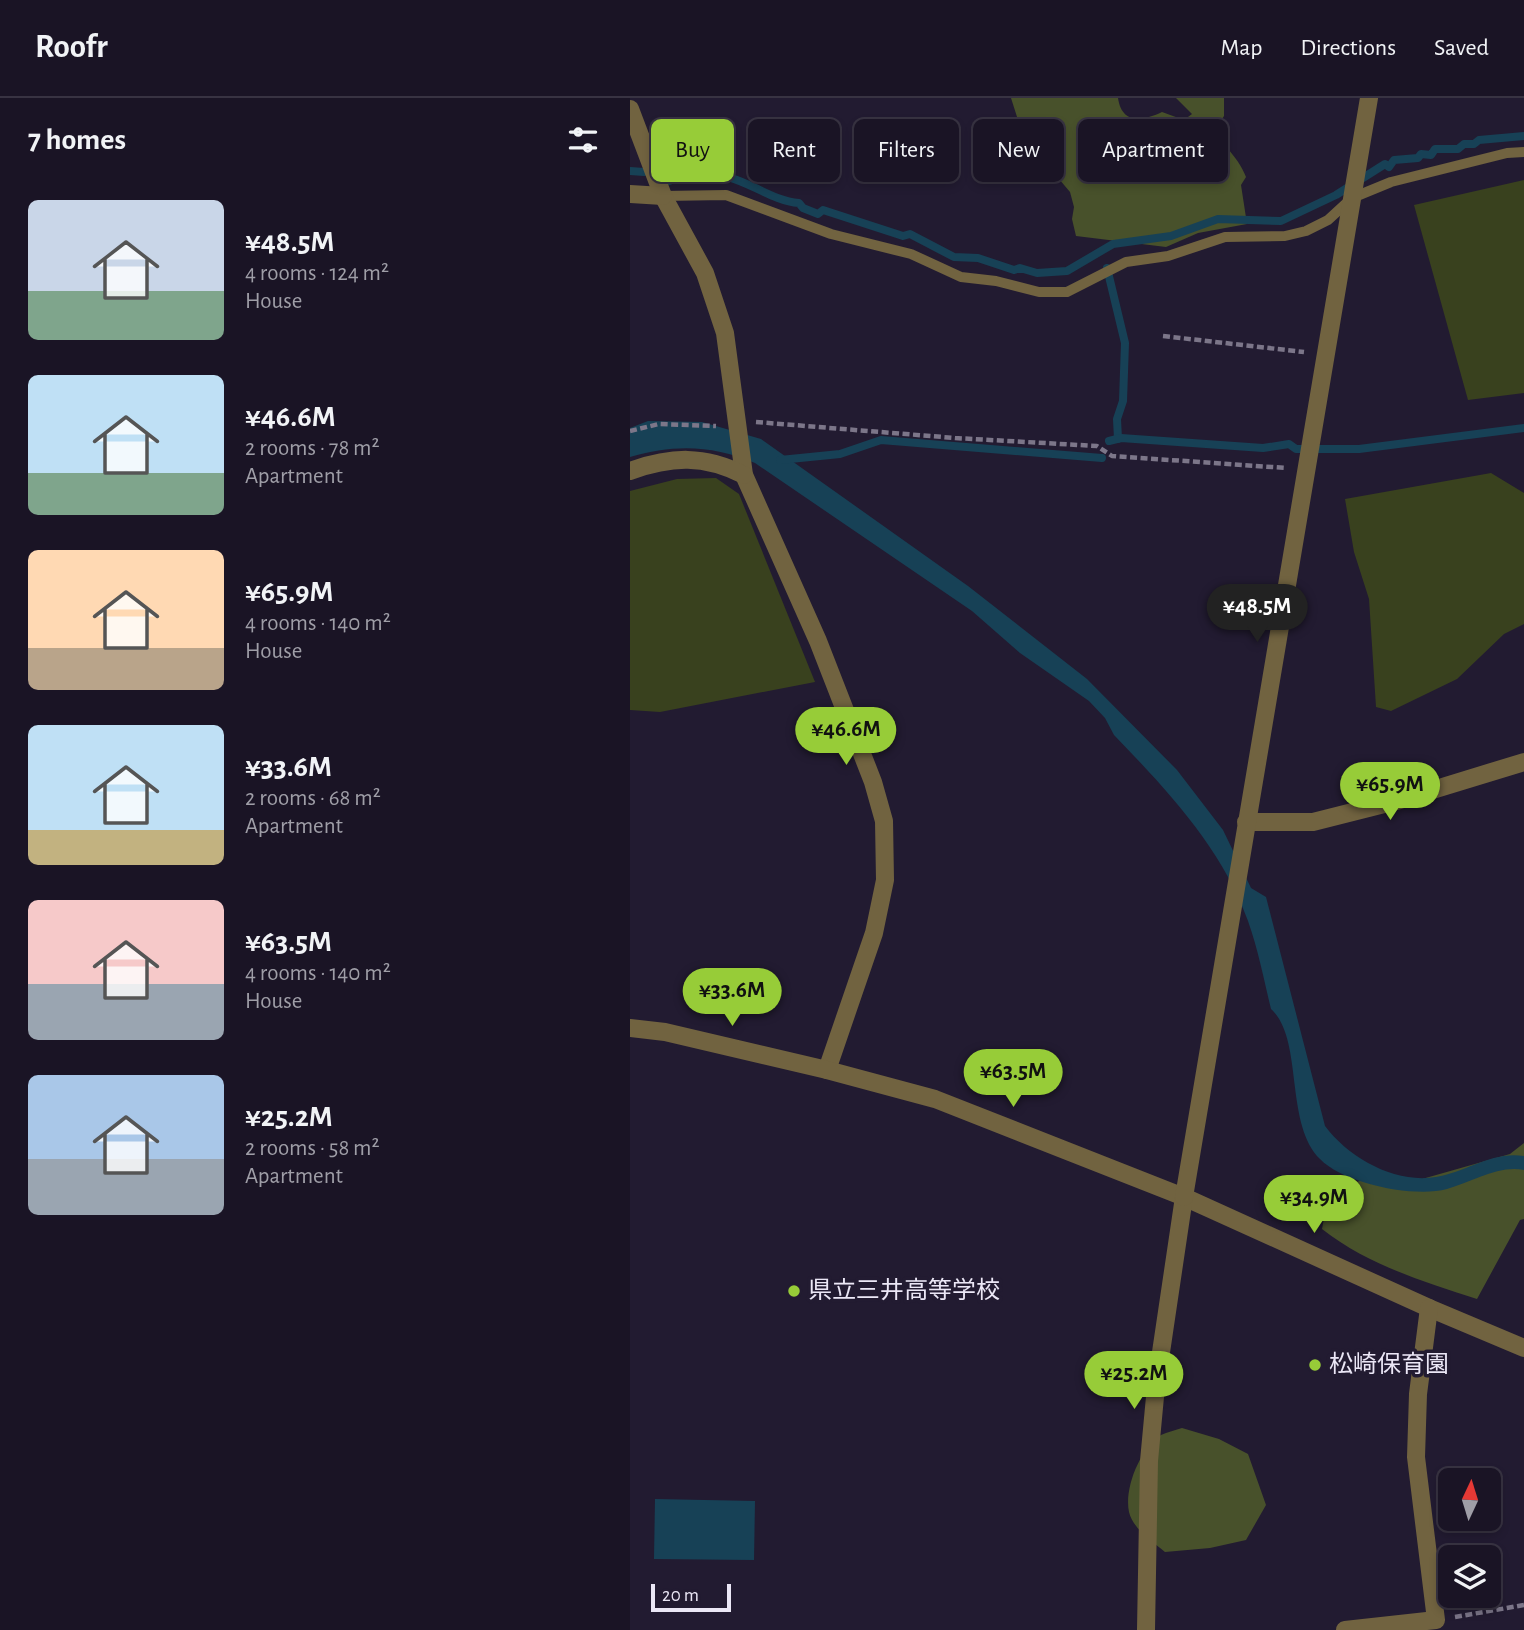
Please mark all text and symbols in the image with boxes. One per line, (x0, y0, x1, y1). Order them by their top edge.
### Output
text: Roofr (35, 31, 108, 64)
text: Map (1220, 36, 1262, 60)
text: Directions (1300, 36, 1396, 60)
text: Saved (1434, 36, 1489, 60)
chip: Buy (651, 119, 734, 182)
chip: Rent (748, 119, 840, 182)
chip: Filters (854, 119, 959, 182)
chip: New (973, 119, 1064, 182)
chip: Apartment (1078, 119, 1228, 182)
icon: filters (564, 121, 602, 159)
text: 7 homes (28, 125, 126, 155)
text: ¥48.5M (245, 227, 334, 257)
icon: home (84, 228, 168, 312)
text: 4 rooms · 124 m² (245, 262, 389, 285)
text: House (245, 290, 302, 313)
text: ¥46.6M (245, 402, 336, 432)
icon: home (84, 403, 168, 487)
text: 2 rooms · 78 m² (245, 437, 380, 460)
text: Apartment (245, 465, 343, 488)
text: ¥65.9M (245, 577, 334, 607)
icon: home (84, 578, 168, 662)
pin: ¥48.5M (1200, 584, 1314, 644)
text: ¥48.5M (1223, 595, 1291, 618)
text: 4 rooms · 140 m² (245, 612, 391, 635)
text: House (245, 640, 302, 663)
pin: ¥46.6M (789, 708, 903, 767)
text: ¥46.6M (811, 718, 881, 741)
text: ¥33.6M (245, 752, 332, 782)
icon: home (84, 753, 168, 837)
pin: ¥65.9M (1333, 762, 1447, 822)
text: ¥65.9M (1356, 773, 1424, 796)
text: 2 rooms · 68 m² (245, 787, 381, 810)
text: Apartment (245, 815, 343, 838)
text: ¥63.5M (245, 927, 332, 957)
icon: home (84, 928, 168, 1012)
text: 4 rooms · 140 m² (245, 962, 391, 985)
pin: ¥33.6M (675, 968, 789, 1028)
text: ¥33.6M (699, 979, 765, 1002)
text: House (245, 990, 302, 1013)
pin: ¥63.5M (956, 1049, 1070, 1109)
text: ¥63.5M (980, 1060, 1046, 1083)
text: ¥25.2M (245, 1102, 333, 1132)
icon: home (84, 1103, 168, 1187)
text: 2 rooms · 58 m² (245, 1137, 380, 1160)
text: Apartment (245, 1165, 343, 1188)
pin: ¥34.9M (1257, 1176, 1371, 1235)
text: ¥34.9M (1280, 1186, 1348, 1209)
place label: 県立三井高等学校 (808, 1277, 1000, 1303)
marker: 県立三井高等学校 (786, 1283, 802, 1299)
place label: 松崎保育園 (1329, 1351, 1449, 1377)
pin: ¥25.2M (1077, 1352, 1191, 1411)
marker: 松崎保育園 (1307, 1357, 1323, 1373)
text: ¥25.2M (1100, 1362, 1168, 1385)
north arrow (1438, 1468, 1502, 1531)
map controls (1438, 1468, 1501, 1608)
button: layers (1438, 1545, 1501, 1608)
scale bar (651, 1581, 732, 1613)
text: 20 m (662, 1586, 699, 1605)

